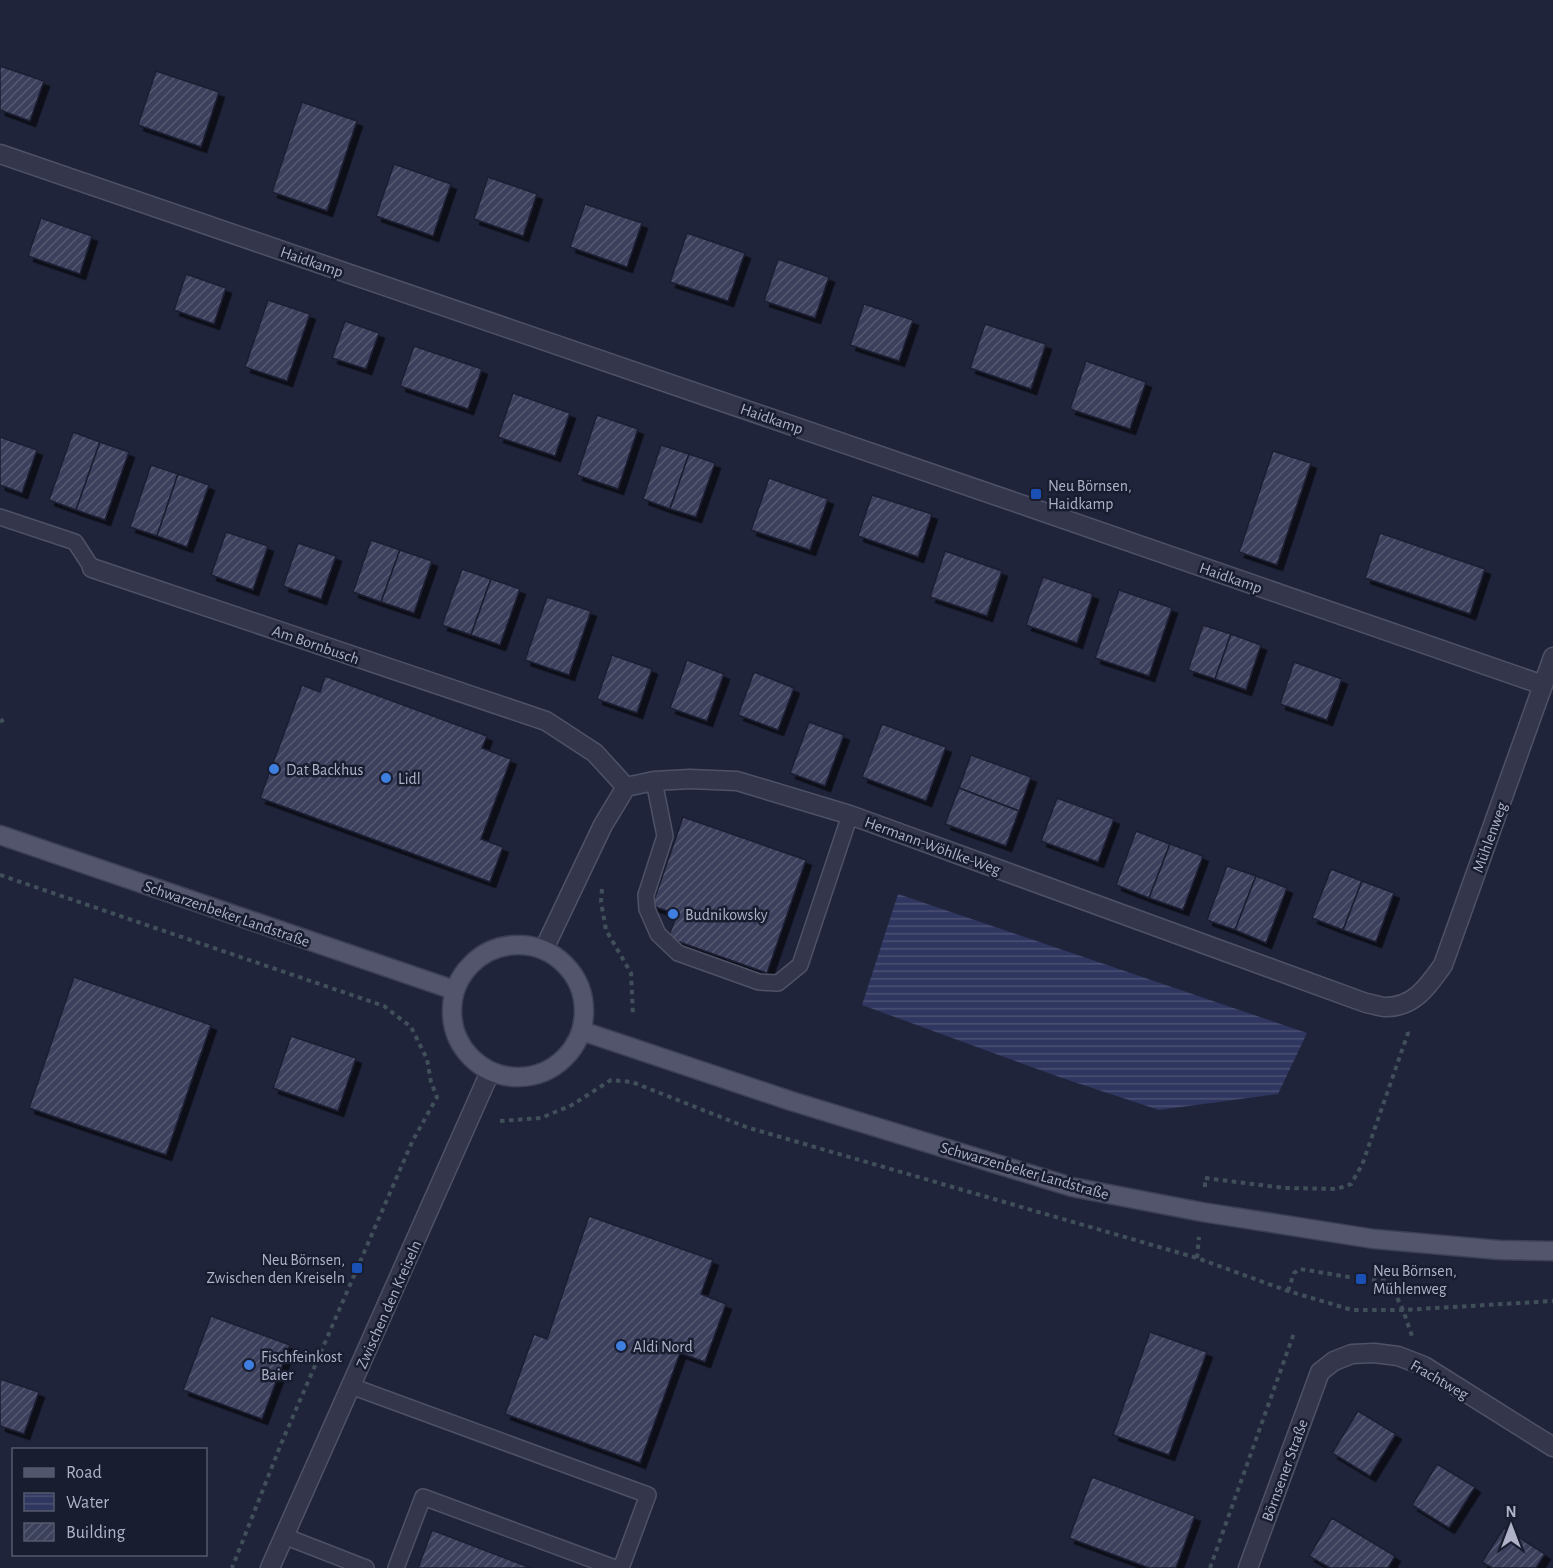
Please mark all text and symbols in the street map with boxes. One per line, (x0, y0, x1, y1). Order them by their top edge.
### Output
street label: Haidkamp (278, 244, 345, 280)
street label: Haidkamp (738, 401, 805, 437)
place label: Neu Börnsen, Haidkamp (1048, 478, 1132, 512)
marker: Neu Börnsen, Haidkamp (1029, 487, 1043, 501)
street label: Haidkamp (1197, 560, 1264, 596)
street label: Am Bornbusch (270, 623, 361, 667)
marker: Dat Backhus (267, 762, 281, 776)
place label: Dat Backhus (286, 762, 363, 778)
marker: Lidl (379, 771, 393, 785)
place label: Lidl (398, 771, 421, 787)
street label: Mühlenweg (1470, 800, 1510, 875)
street label: Hermann-Wöhlke-Weg (862, 814, 1003, 878)
street label: Schwarzenbeker Landstraße (142, 878, 312, 950)
marker: Budnikowsky (666, 907, 680, 921)
place label: Budnikowsky (685, 907, 768, 924)
street label: Schwarzenbeker Landstraße (939, 1139, 1111, 1203)
street label: Zwischen den Kreiseln (353, 1238, 424, 1371)
place label: Neu Börnsen, Zwischen den Kreiseln (207, 1252, 345, 1286)
marker: Neu Börnsen, Zwischen den Kreiseln (350, 1261, 364, 1275)
place label: Neu Börnsen, Mühlenweg (1373, 1263, 1457, 1297)
marker: Neu Börnsen, Mühlenweg (1354, 1272, 1368, 1286)
marker: Aldi Nord (614, 1339, 628, 1353)
place label: Aldi Nord (633, 1339, 693, 1355)
place label: Fischfeinkost Baier (261, 1349, 342, 1383)
street label: Frachtweg (1408, 1357, 1471, 1403)
marker: Fischfeinkost Baier (242, 1358, 256, 1372)
street label: Börnsener Straße (1259, 1417, 1311, 1524)
legend (12, 1448, 207, 1556)
text: Road (66, 1464, 102, 1482)
text: Water (66, 1494, 109, 1512)
north arrow (1481, 1496, 1541, 1556)
text: N (1505, 1504, 1517, 1520)
text: Building (66, 1524, 126, 1542)

